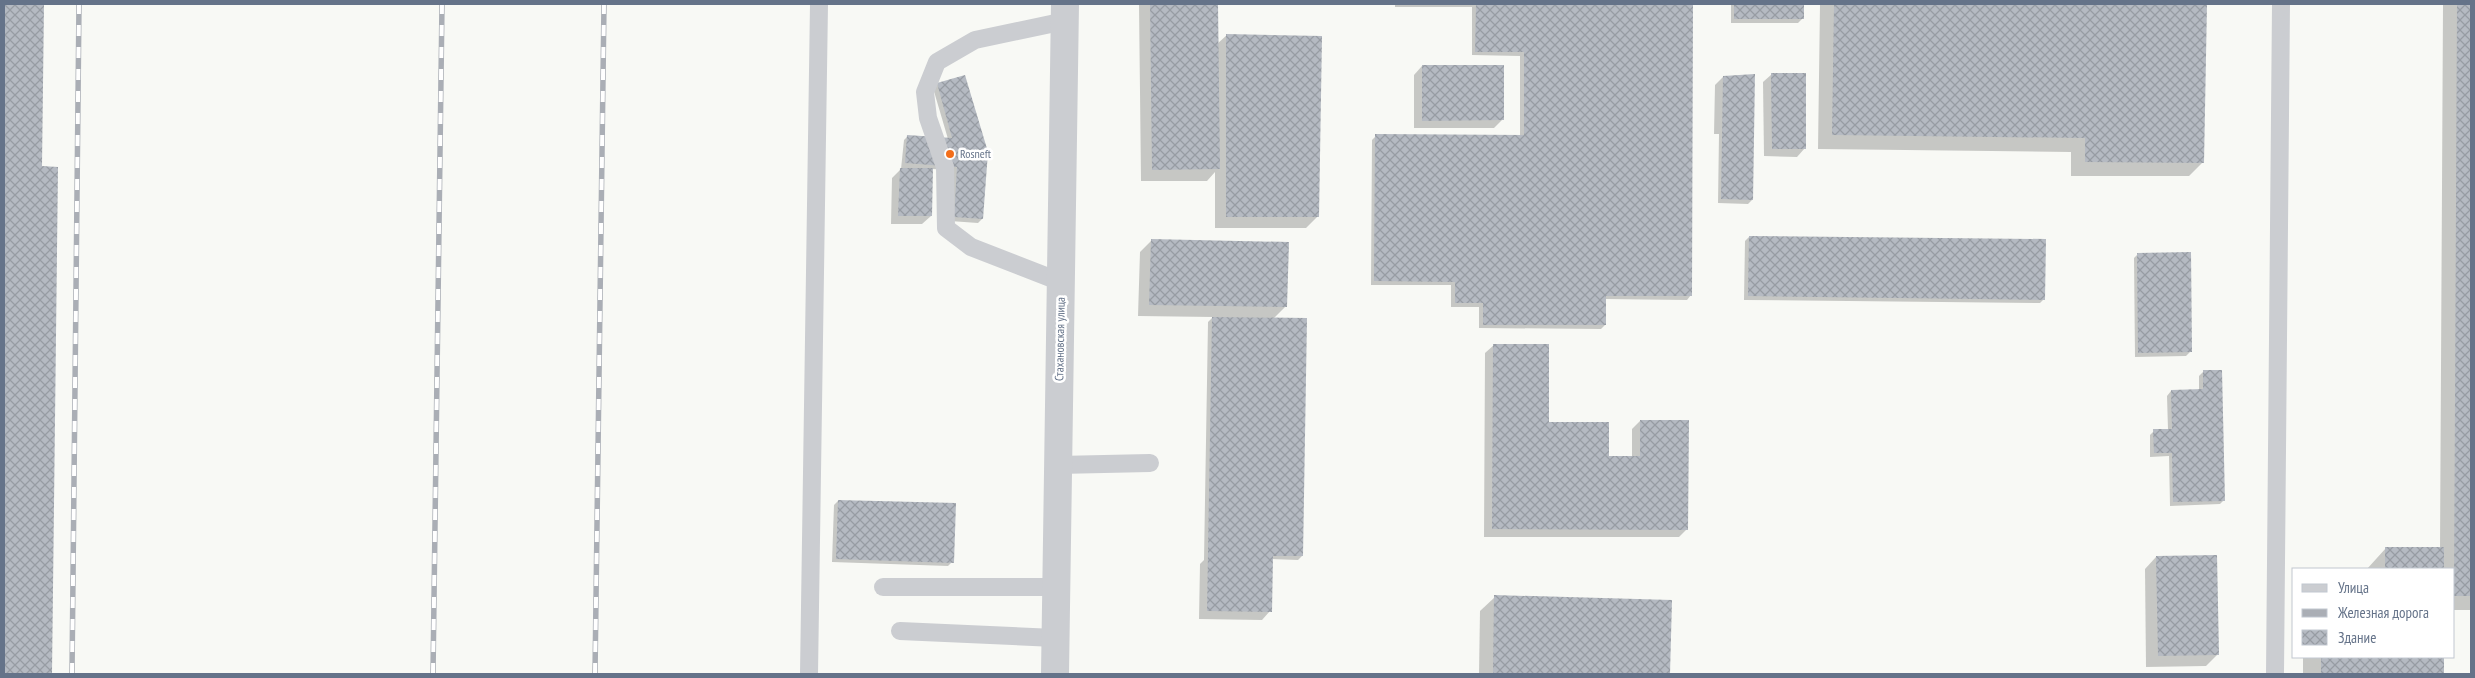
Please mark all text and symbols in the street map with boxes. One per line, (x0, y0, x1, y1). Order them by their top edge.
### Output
place label: Rosneft (960, 146, 992, 161)
marker: Rosneft (944, 148, 956, 160)
street label: Стахановская улица (1051, 297, 1068, 381)
legend (2292, 568, 2455, 658)
text: Улица (2338, 578, 2369, 597)
text: Железная дорога (2337, 603, 2429, 622)
text: Здание (2338, 628, 2376, 647)

